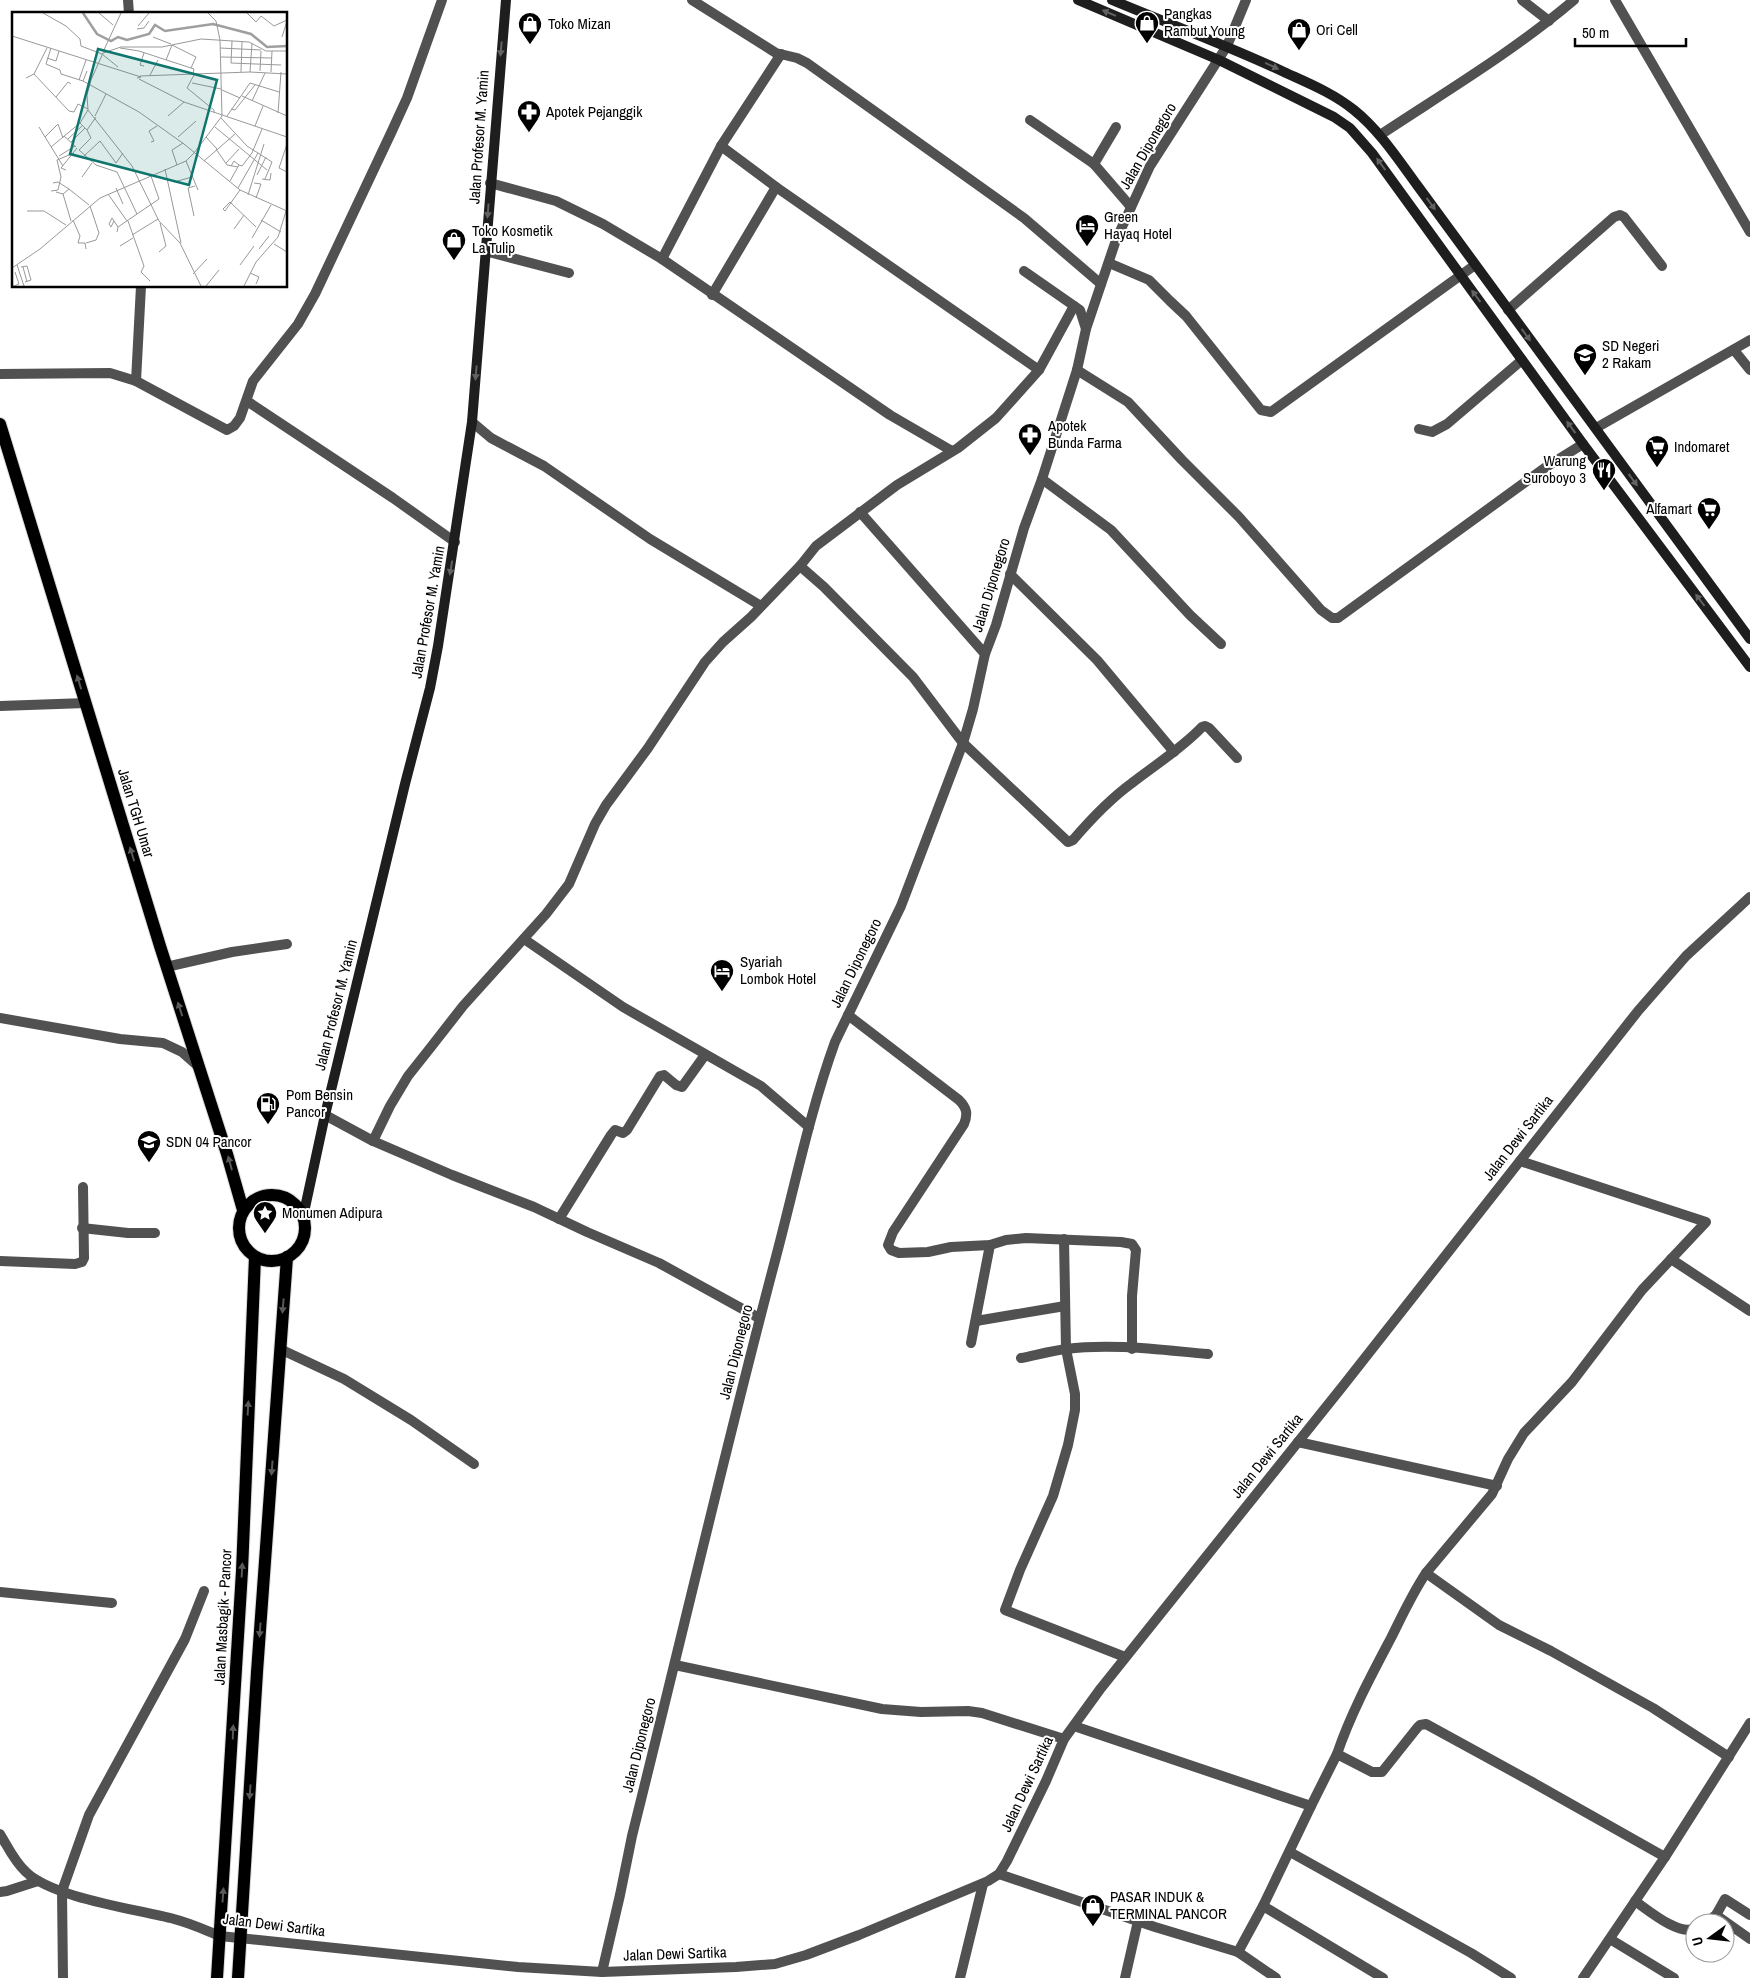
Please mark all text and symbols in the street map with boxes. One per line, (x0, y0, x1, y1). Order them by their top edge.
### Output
place label: Pangkas Rambut Young (1164, 3, 1245, 41)
one-way arrow (1102, 9, 1117, 17)
shop icon: Pangkas Rambut Young (1134, 10, 1160, 44)
shop icon: Toko Mizan (517, 11, 543, 45)
inset map (12, 12, 288, 288)
place label: Toko Mizan (548, 13, 611, 34)
scale bar (1575, 15, 1686, 47)
shop icon: Ori Cell (1286, 17, 1312, 51)
place label: Ori Cell (1316, 19, 1358, 40)
text: 50 m (1582, 22, 1609, 43)
one-way arrow (497, 41, 505, 57)
one-way arrow (1264, 62, 1279, 70)
street label: Jalan Profesor M. Yamin (463, 69, 494, 205)
street label: Jalan Diponegoro (1114, 98, 1181, 193)
pharmacy icon: Apotek Pejanggik (516, 99, 542, 133)
place label: Apotek Pejanggik (545, 101, 643, 122)
one-way arrow (1376, 157, 1386, 171)
one-way arrow (1426, 197, 1436, 210)
one-way arrow (484, 203, 492, 219)
place label: Green Hayaq Hotel (1104, 206, 1172, 244)
hotel icon: Green Hayaq Hotel (1074, 213, 1100, 247)
place label: Toko Kosmetik La Tulip (472, 220, 554, 258)
shop icon: Toko Kosmetik La Tulip (441, 227, 467, 261)
one-way arrow (1471, 289, 1481, 303)
one-way arrow (1521, 328, 1532, 341)
place label: SD Negeri 2 Rakam (1602, 335, 1659, 373)
school or university icon: SD Negeri 2 Rakam (1572, 342, 1598, 376)
one-way arrow (472, 365, 480, 381)
place label: Apotek Bunda Farma (1047, 415, 1122, 453)
one-way arrow (1566, 421, 1577, 434)
pharmacy icon: Apotek Bunda Farma (1017, 422, 1043, 456)
supermarket icon: Indomaret (1644, 434, 1670, 468)
place label: Indomaret (1674, 436, 1730, 457)
place label: Warung Suroboyo 3 (1523, 450, 1586, 488)
restaurant icon: Warung Suroboyo 3 (1591, 457, 1617, 491)
one-way arrow (1628, 473, 1639, 486)
supermarket icon: Alfamart (1696, 496, 1722, 530)
place label: Alfamart (1645, 498, 1693, 519)
street label: Jalan Diponegoro (966, 535, 1015, 634)
street label: Jalan Profesor M. Yamin (406, 544, 450, 680)
one-way arrow (446, 561, 454, 577)
one-way arrow (1694, 594, 1705, 607)
one-way arrow (75, 674, 82, 689)
street label: Jalan TGH Umar (113, 766, 160, 860)
one-way arrow (127, 846, 135, 861)
street label: Jalan Diponegoro (825, 914, 886, 1011)
street label: Jalan Profesor M. Yamin (309, 937, 362, 1073)
place label: Syariah Lombok Hotel (740, 951, 816, 989)
hotel icon: Syariah Lombok Hotel (709, 958, 735, 992)
one-way arrow (176, 1001, 184, 1016)
place label: Pom Bensin Pancor (286, 1084, 353, 1122)
street label: Jalan Dewi Sartika (1478, 1090, 1558, 1185)
fuel station icon: Pom Bensin Pancor (255, 1091, 281, 1125)
school or university icon: SDN 04 Pancor (136, 1129, 162, 1163)
place label: SDN 04 Pancor (166, 1131, 251, 1152)
one-way arrow (226, 1156, 234, 1171)
place icon: Monumen Adipura (252, 1200, 278, 1234)
place label: Monumen Adipura (282, 1202, 383, 1223)
one-way arrow (279, 1298, 287, 1314)
street label: Jalan Diponegoro (714, 1302, 757, 1402)
one-way arrow (245, 1399, 253, 1415)
street label: Jalan Dewi Sartika (1226, 1409, 1307, 1502)
one-way arrow (267, 1460, 275, 1476)
street label: Jalan Masbagik - Pancor (208, 1548, 237, 1685)
one-way arrow (238, 1562, 246, 1578)
one-way arrow (256, 1622, 264, 1638)
street label: Jalan Diponegoro (617, 1695, 660, 1795)
one-way arrow (229, 1724, 237, 1740)
street label: Jalan Dewi Sartika (995, 1732, 1058, 1835)
one-way arrow (245, 1785, 253, 1801)
one-way arrow (220, 1886, 228, 1902)
place label: PASAR INDUK & TERMINAL PANCOR (1110, 1886, 1227, 1924)
shop icon: PASAR INDUK & TERMINAL PANCOR (1080, 1893, 1106, 1927)
street label: Jalan Dewi Sartika (222, 1908, 327, 1941)
north arrow (1685, 1913, 1735, 1963)
text: U (1688, 1935, 1707, 1948)
street label: Jalan Dewi Sartika (623, 1941, 727, 1966)

